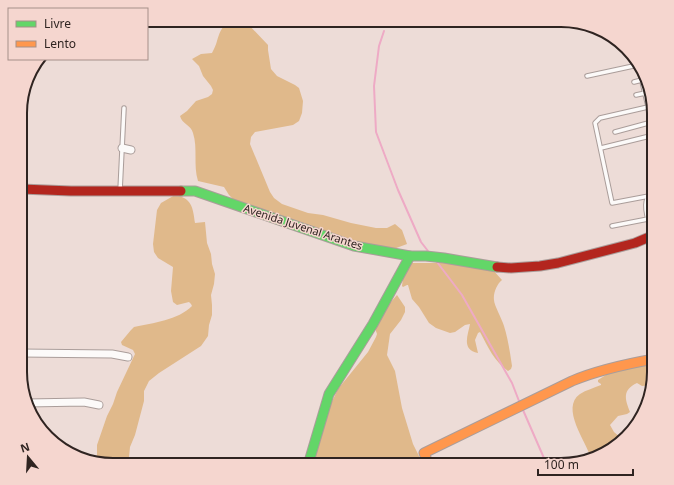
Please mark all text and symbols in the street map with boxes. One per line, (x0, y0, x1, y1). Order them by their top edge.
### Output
legend (8, 8, 148, 60)
text: Livre (44, 15, 71, 32)
text: Lento (44, 35, 76, 52)
street label: Avenida Juvenal Arantes (242, 200, 365, 253)
north arrow (8, 437, 48, 477)
text: N (18, 438, 31, 456)
scale bar (538, 451, 633, 477)
text: 100 m (544, 456, 579, 473)

